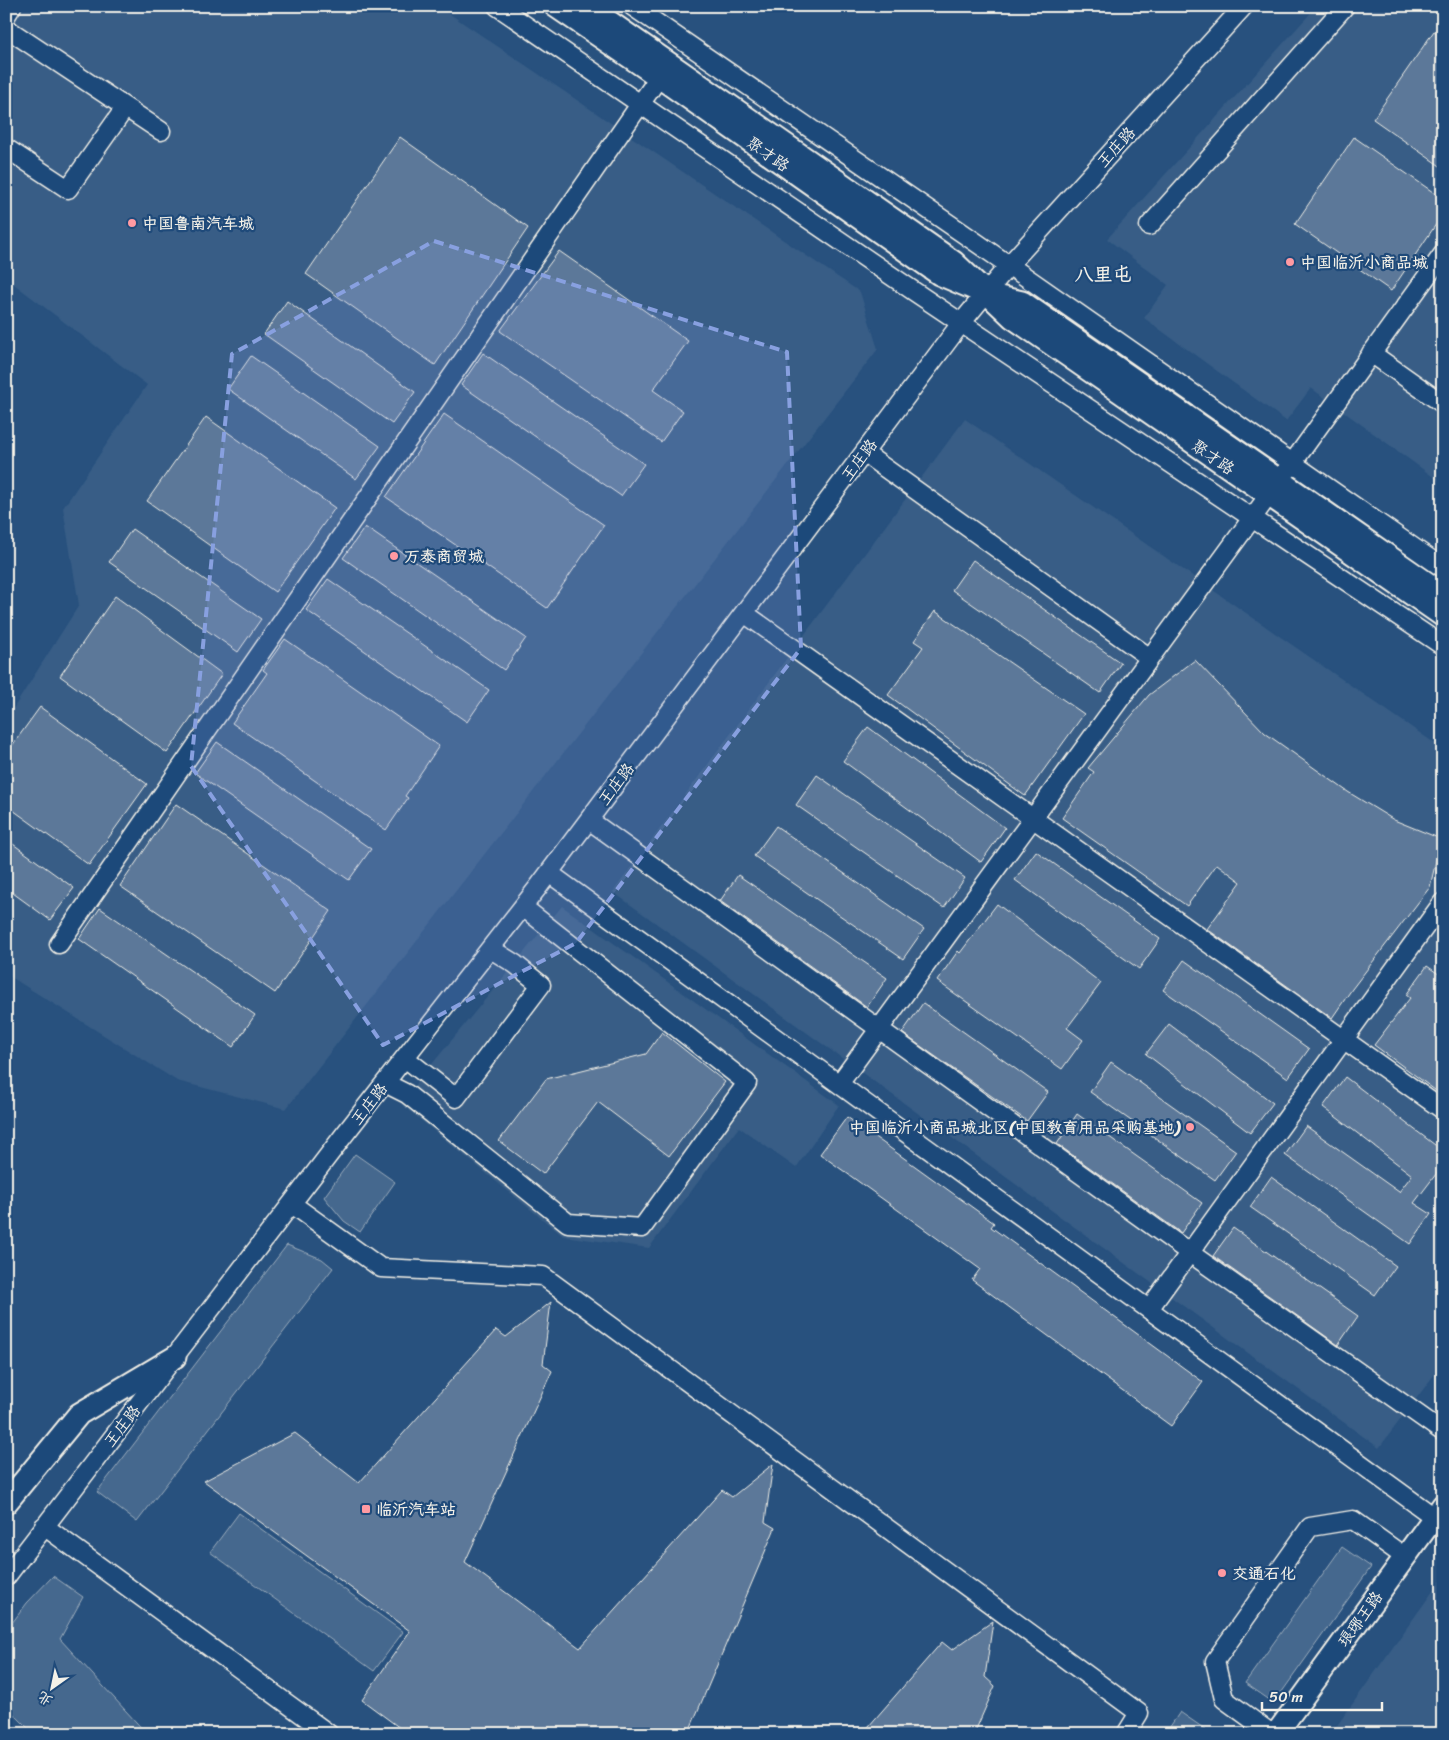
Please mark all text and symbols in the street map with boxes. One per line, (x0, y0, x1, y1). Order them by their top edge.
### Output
street label: 王庄路 (1089, 119, 1143, 175)
street label: 聚才路 (740, 128, 796, 180)
place label: 中国鲁南汽车城 (142, 209, 254, 238)
marker: 中国鲁南汽车城 (126, 217, 138, 229)
place label: 中国临沂小商品城 (1300, 248, 1428, 277)
marker: 中国临沂小商品城 (1284, 256, 1296, 268)
district label: 八里屯 (1074, 258, 1132, 291)
street label: 聚才路 (1185, 431, 1241, 483)
street label: 王庄路 (833, 432, 885, 488)
place label: 万泰商贸城 (404, 542, 484, 571)
marker: 万泰商贸城 (388, 550, 400, 562)
street label: 王庄路 (590, 756, 642, 812)
street label: 王庄路 (343, 1076, 395, 1132)
place label: 中国临沂小商品城北区(中国教育用品采购基地) (849, 1113, 1181, 1142)
marker: 中国临沂小商品城北区(中国教育用品采购基地) (1184, 1121, 1196, 1133)
street label: 王庄路 (96, 1398, 148, 1454)
place label: 临沂汽车站 (376, 1495, 456, 1524)
marker: 临沂汽车站 (360, 1503, 372, 1515)
place label: 交通石化 (1232, 1559, 1296, 1588)
marker: 交通石化 (1216, 1567, 1228, 1579)
street label: 琅琊王路 (1329, 1585, 1391, 1653)
north arrow (28, 1662, 78, 1712)
scale bar (1262, 1680, 1382, 1712)
text: 北 (33, 1684, 58, 1713)
text: 50 m (1269, 1684, 1304, 1710)

